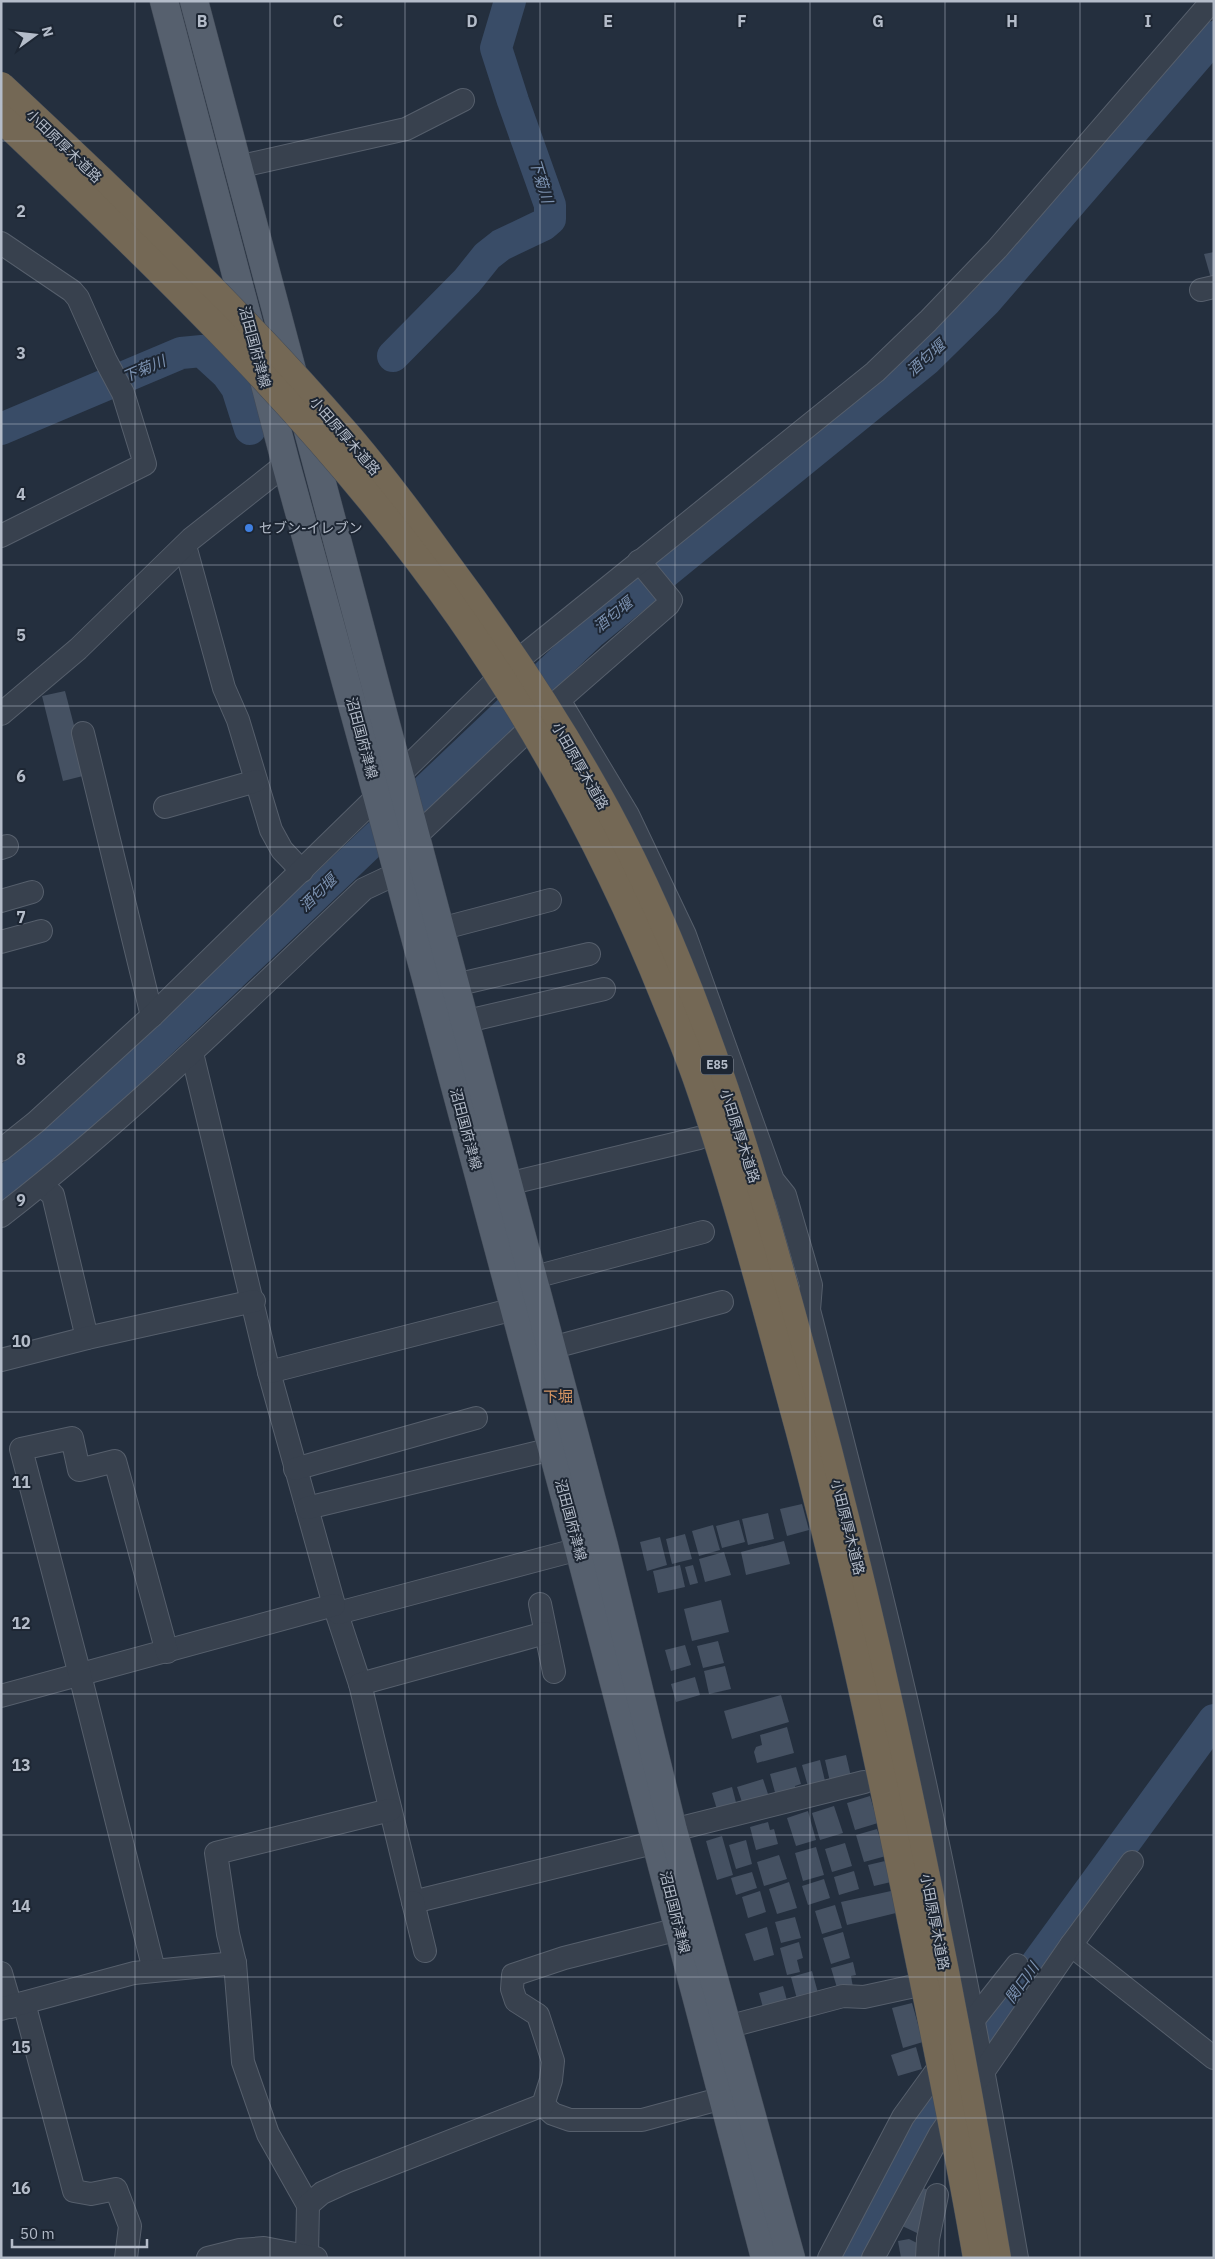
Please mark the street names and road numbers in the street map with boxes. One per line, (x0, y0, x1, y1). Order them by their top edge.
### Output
street label: 小田原厚木道路 (23, 105, 105, 187)
street label: 沼田国府津線 (235, 304, 275, 390)
street label: 小田原厚木道路 (306, 393, 384, 479)
street label: 沼田国府津線 (342, 695, 382, 781)
street label: 小田原厚木道路 (548, 719, 612, 813)
road number: E85 (701, 1056, 733, 1074)
street label: 沼田国府津線 (446, 1086, 486, 1172)
street label: 小田原厚木道路 (716, 1087, 764, 1185)
street label: 沼田国府津線 (551, 1477, 591, 1563)
street label: 小田原厚木道路 (827, 1477, 869, 1577)
street label: 沼田国府津線 (656, 1869, 694, 1955)
street label: 小田原厚木道路 (917, 1872, 953, 1972)

